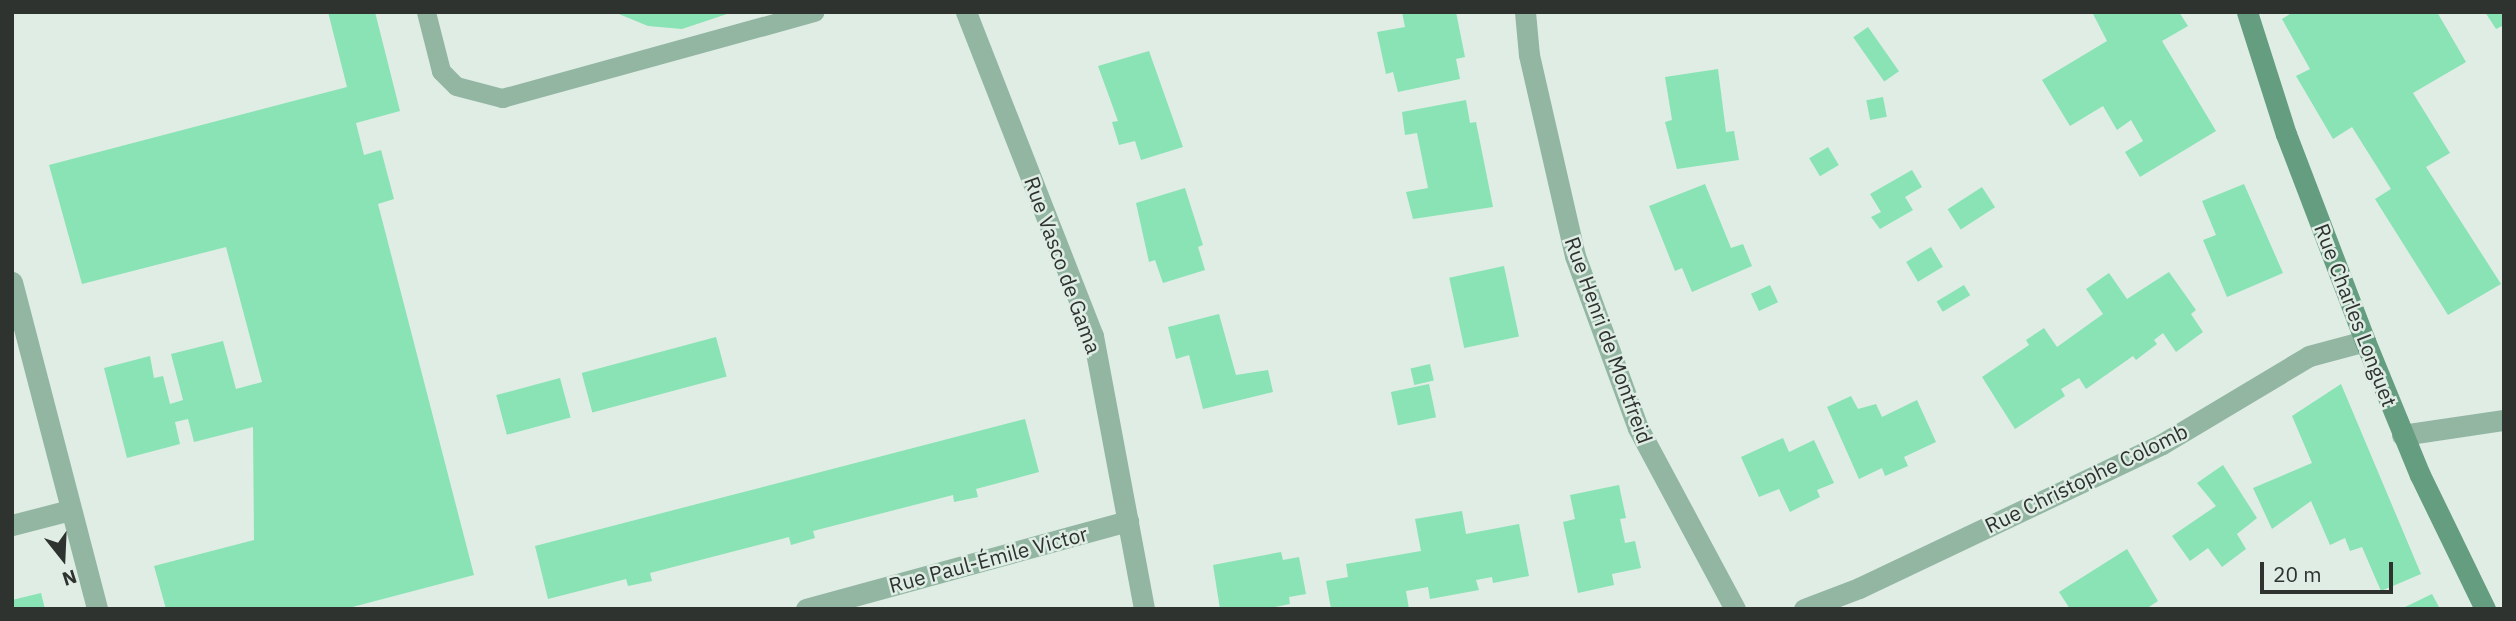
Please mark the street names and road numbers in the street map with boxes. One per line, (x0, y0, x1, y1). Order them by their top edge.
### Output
street label: Rue Vasco de Gama (1019, 173, 1107, 357)
street label: Rue Charles Longuet (2309, 220, 2403, 410)
street label: Rue Henri de Montfreid (1560, 233, 1658, 447)
street label: Rue Christophe Colomb (1981, 418, 2191, 538)
street label: Rue Paul-Émile Victor (886, 520, 1090, 598)

